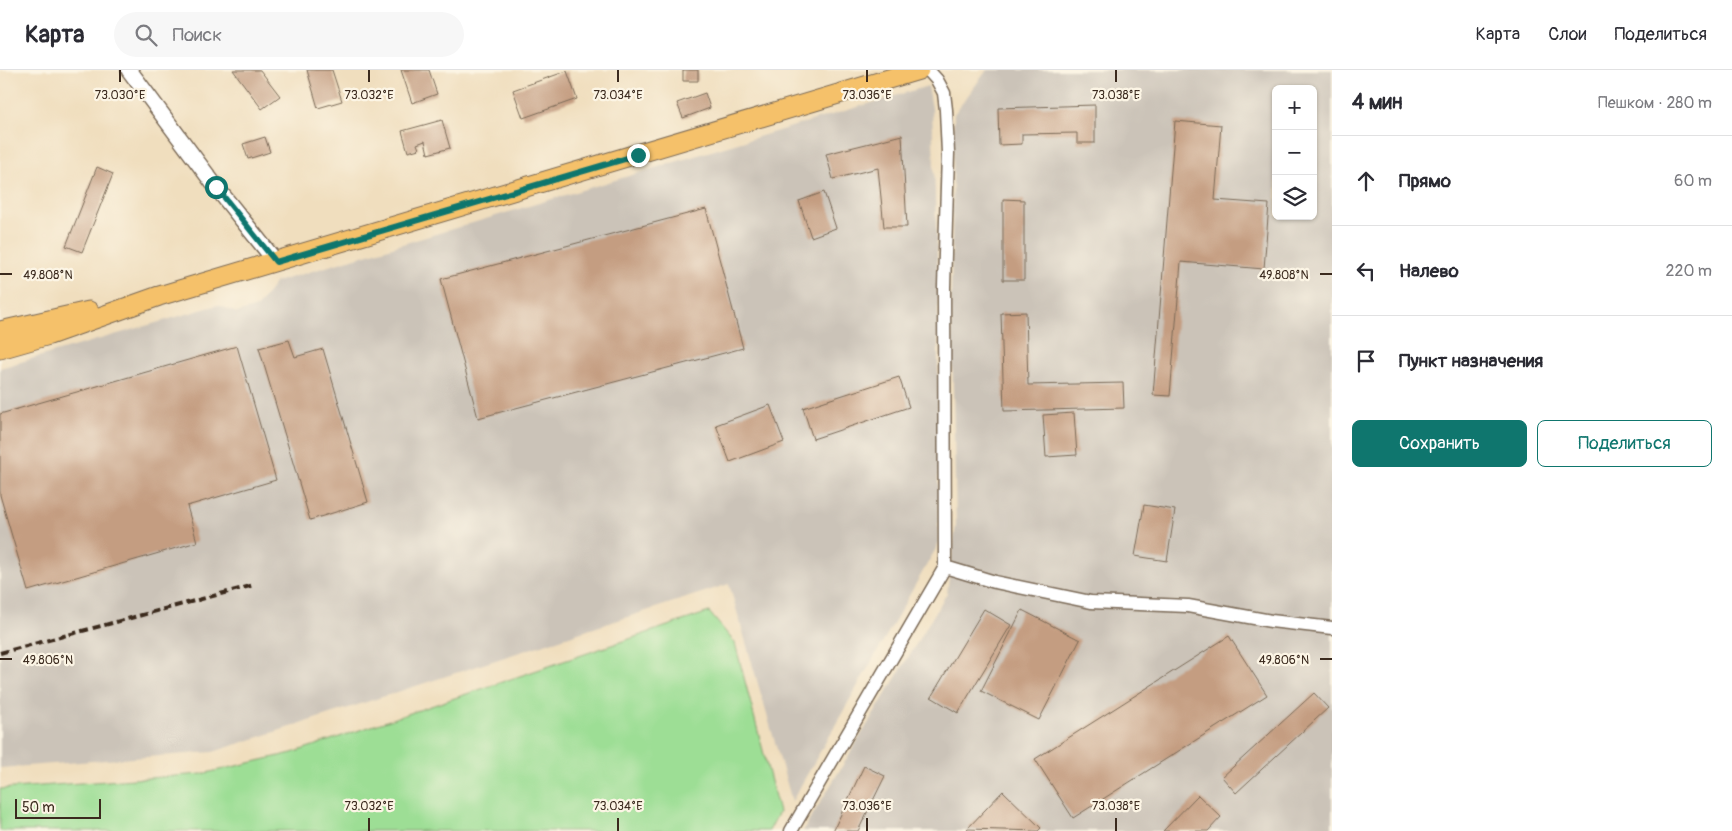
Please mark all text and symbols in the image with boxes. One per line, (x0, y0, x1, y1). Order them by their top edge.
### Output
search box (114, 12, 464, 57)
text: Карта (25, 20, 84, 49)
icon: search (132, 21, 160, 49)
text: Поиск (172, 23, 222, 47)
text: Карта (1476, 23, 1520, 46)
text: Слои (1548, 23, 1586, 46)
text: Поделиться (1614, 23, 1707, 46)
map controls (1272, 85, 1317, 220)
button: + (1272, 85, 1317, 130)
text: 73.030°E (95, 88, 145, 103)
text: 73.032°E (345, 88, 393, 103)
text: 73.034°E (593, 88, 643, 103)
text: 73.036°E (842, 88, 892, 103)
text: 73.038°E (1092, 88, 1140, 103)
text: 4 мин (1352, 89, 1402, 116)
text: Пешком · 280 m (1598, 93, 1712, 113)
button: − (1272, 130, 1317, 175)
route end (627, 144, 650, 167)
icon: ahead (1352, 167, 1380, 195)
text: Прямо (1399, 169, 1451, 193)
text: 60 m (1674, 171, 1712, 191)
button: layers (1272, 175, 1317, 220)
route start (205, 176, 228, 199)
icon: left (1352, 257, 1380, 285)
text: Налево (1399, 259, 1459, 283)
text: 220 m (1666, 261, 1712, 281)
text: 49.808°N (23, 268, 73, 283)
text: 49.808°N (1259, 268, 1309, 283)
icon: arrive (1352, 347, 1380, 375)
text: Пункт назначения (1399, 349, 1543, 373)
button: Сохранить (1352, 420, 1527, 467)
button: Поделиться (1537, 420, 1712, 467)
text: 49.806°N (23, 653, 73, 668)
text: 49.806°N (1259, 653, 1309, 668)
scale bar (15, 796, 101, 819)
text: 50 m (22, 799, 55, 816)
text: 73.032°E (345, 799, 393, 814)
text: 73.034°E (593, 799, 643, 814)
text: 73.036°E (842, 799, 892, 814)
text: 73.038°E (1092, 799, 1140, 814)

